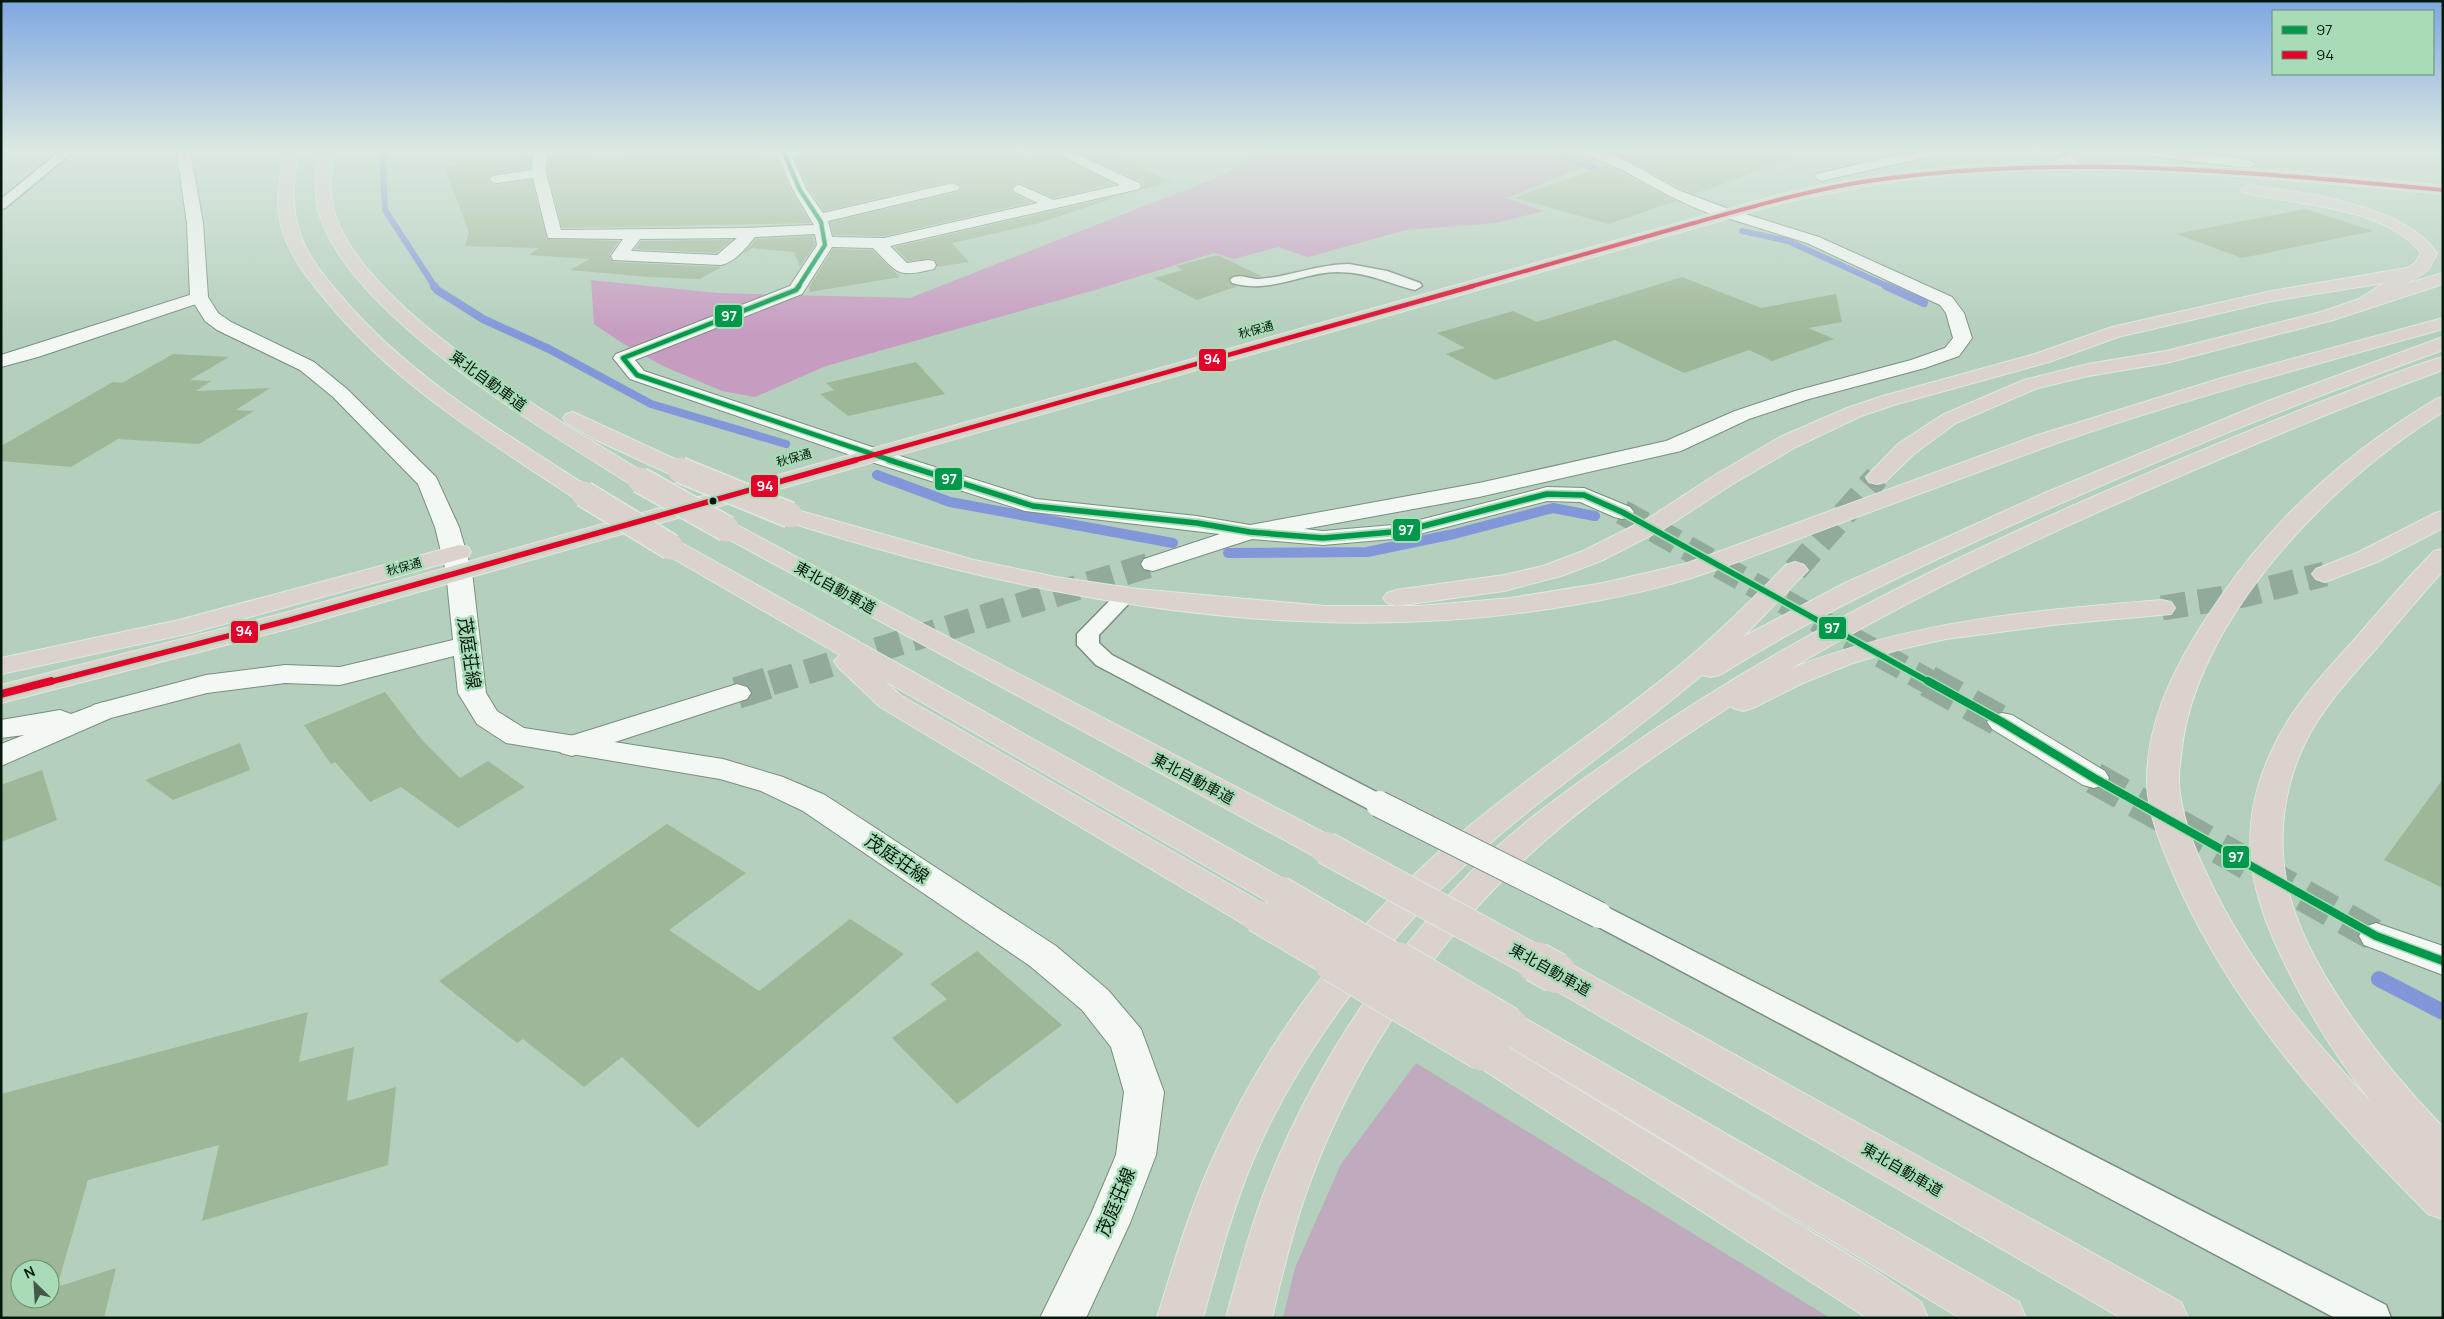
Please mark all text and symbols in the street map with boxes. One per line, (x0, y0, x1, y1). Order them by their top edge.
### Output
legend (2272, 10, 2434, 75)
text: 97 (2316, 19, 2333, 40)
text: 94 (2316, 44, 2334, 65)
line badge: 97 (714, 304, 743, 328)
text: 97 (721, 306, 737, 325)
street label: 秋保通 (1236, 317, 1275, 342)
street label: 東北自動車道 (446, 346, 531, 416)
line badge: 94 (1198, 348, 1227, 372)
text: 94 (1203, 349, 1221, 368)
street label: 秋保通 (774, 444, 814, 471)
line badge: 97 (934, 467, 963, 491)
text: 97 (941, 469, 957, 488)
line badge: 94 (750, 474, 779, 498)
text: 94 (756, 476, 774, 495)
unlabelled marker (708, 496, 718, 506)
line badge: 97 (1392, 518, 1421, 542)
text: 97 (1398, 520, 1414, 539)
street label: 秋保通 (384, 554, 423, 579)
street label: 東北自動車道 (791, 557, 880, 619)
street label: 茂庭荘線 (453, 616, 487, 690)
line badge: 97 (1818, 616, 1847, 640)
text: 97 (1824, 618, 1840, 637)
line badge: 94 (230, 620, 259, 644)
text: 94 (235, 621, 253, 640)
street label: 東北自動車道 (1149, 748, 1238, 809)
street label: 茂庭荘線 (861, 828, 934, 888)
line badge: 97 (2222, 845, 2250, 869)
text: 97 (2228, 847, 2244, 866)
street label: 東北自動車道 (1506, 939, 1595, 1001)
street label: 東北自動車道 (1858, 1138, 1946, 1201)
street label: 茂庭荘線 (1090, 1164, 1140, 1239)
north arrow (10, 1259, 60, 1309)
text: N (21, 1261, 38, 1283)

